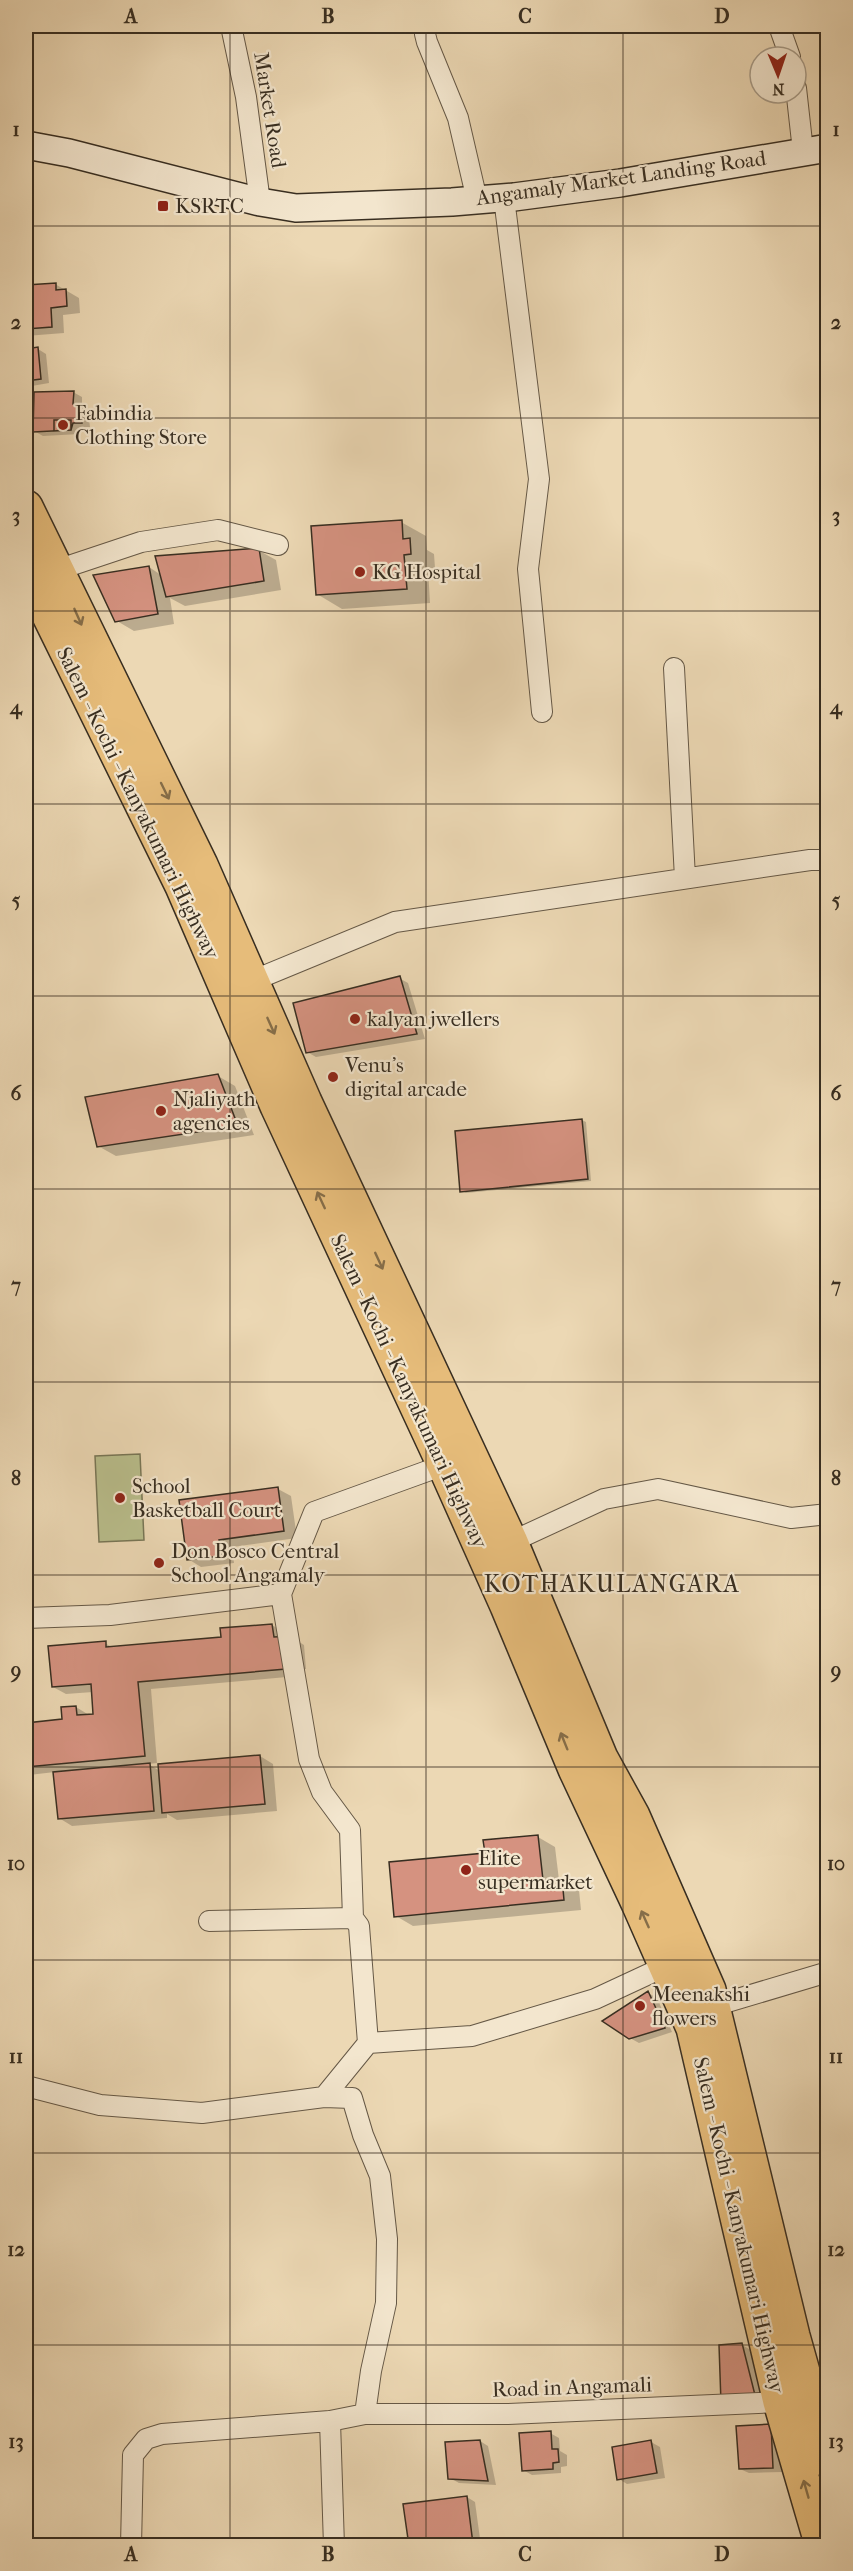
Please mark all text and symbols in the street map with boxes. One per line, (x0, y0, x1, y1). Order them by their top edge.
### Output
text: A (123, 5, 139, 28)
text: B (321, 5, 335, 28)
text: C (518, 5, 532, 28)
text: D (714, 5, 730, 28)
north arrow (748, 45, 808, 105)
street label: Market Road (249, 50, 291, 170)
text: N (771, 80, 785, 99)
text: 1 (12, 118, 20, 141)
text: 1 (832, 118, 840, 141)
street label: Angamaly Market Landing Road (474, 146, 768, 210)
place label: KSRTC (175, 194, 244, 218)
marker: KSRTC (156, 199, 170, 213)
text: 2 (11, 311, 21, 334)
text: 2 (831, 311, 841, 334)
place label: Fabindia Clothing Store (75, 401, 207, 449)
marker: Fabindia Clothing Store (56, 418, 70, 432)
text: 3 (12, 504, 20, 527)
text: 3 (832, 504, 840, 527)
place label: KG Hospital (372, 560, 481, 584)
marker: KG Hospital (353, 565, 367, 579)
one-way arrow (73, 607, 84, 626)
street label: Salem - Kochi - Kanyakumari Highway (52, 643, 225, 964)
text: 4 (9, 696, 23, 720)
text: 4 (829, 696, 843, 720)
one-way arrow (160, 782, 171, 800)
text: 5 (12, 889, 21, 912)
text: 5 (832, 889, 841, 912)
place label: kalyan jwellers (367, 1007, 500, 1031)
marker: kalyan jwellers (348, 1012, 362, 1026)
one-way arrow (266, 1017, 278, 1035)
place label: Venu's digital arcade (344, 1053, 467, 1101)
marker: Venu's digital arcade (326, 1070, 340, 1084)
text: 6 (11, 1082, 23, 1105)
text: 6 (831, 1082, 843, 1105)
place label: Njaliyath agencies (173, 1087, 256, 1135)
marker: Njaliyath agencies (154, 1104, 168, 1118)
one-way arrow (315, 1191, 327, 1209)
street label: Salem - Kochi - Kanyakumari Highway (325, 1230, 493, 1553)
one-way arrow (373, 1252, 385, 1270)
text: 7 (10, 1274, 21, 1297)
text: 7 (830, 1274, 841, 1297)
text: 8 (11, 1467, 21, 1490)
text: 8 (831, 1467, 841, 1490)
place label: School Basketball Court (132, 1474, 282, 1522)
marker: School Basketball Court (113, 1491, 127, 1505)
place label: Don Bosco Central School Angamaly (171, 1539, 339, 1587)
marker: Don Bosco Central School Angamaly (152, 1556, 166, 1570)
district label: KOTHAKULANGARA (484, 1570, 740, 1598)
text: 9 (10, 1660, 21, 1683)
text: 9 (830, 1660, 841, 1683)
one-way arrow (558, 1733, 569, 1751)
place label: Elite supermarket (478, 1846, 593, 1894)
text: 10 (7, 1852, 25, 1875)
text: 10 (827, 1852, 845, 1875)
marker: Elite supermarket (459, 1863, 473, 1877)
one-way arrow (639, 1910, 650, 1929)
place label: Meenakshi flowers (652, 1982, 750, 2030)
marker: Meenakshi flowers (633, 1999, 647, 2013)
text: 11 (9, 2045, 23, 2068)
text: 11 (829, 2045, 843, 2068)
street label: Salem - Kochi - Kanyakumari Highway (689, 2055, 790, 2396)
text: 12 (7, 2238, 25, 2261)
text: 12 (827, 2238, 845, 2261)
street label: Road in Angamali (492, 2372, 652, 2402)
text: 13 (8, 2430, 24, 2453)
text: 13 (828, 2430, 844, 2453)
one-way arrow (800, 2480, 811, 2499)
text: A (123, 2543, 139, 2566)
text: B (321, 2543, 335, 2566)
text: C (518, 2543, 532, 2566)
text: D (714, 2543, 730, 2566)

